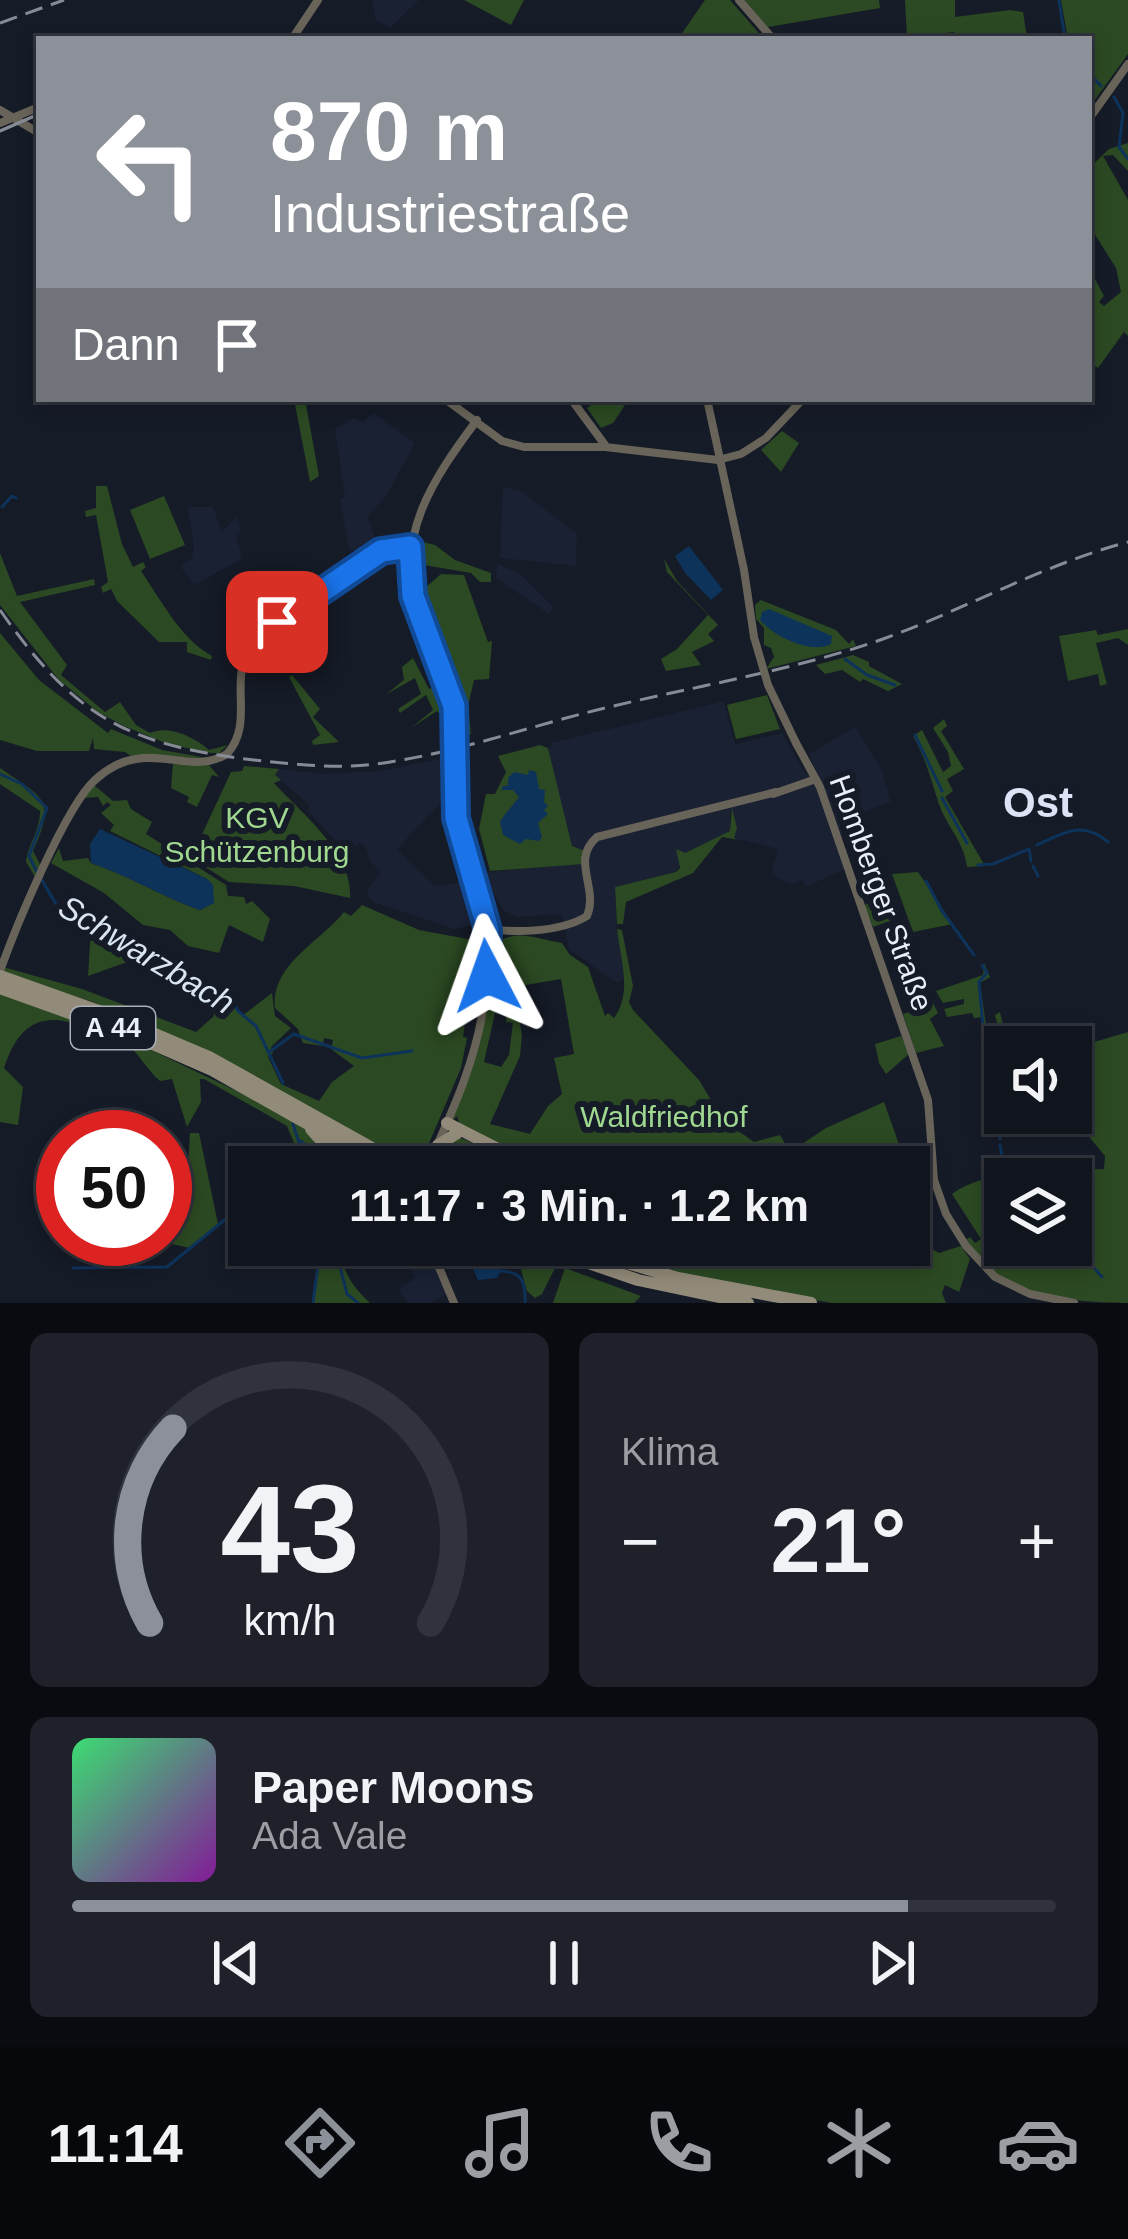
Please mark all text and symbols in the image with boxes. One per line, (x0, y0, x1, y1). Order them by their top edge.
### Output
icon: left (72, 84, 228, 240)
text: 870 m (270, 84, 508, 178)
text: Industriestraße (270, 183, 630, 243)
icon: arrive (204, 312, 270, 378)
text: Dann (72, 319, 180, 370)
pin (226, 571, 328, 673)
icon: arrive (244, 589, 310, 655)
street label: Homberger Straße (823, 770, 939, 1015)
district label: Ost (1003, 779, 1073, 826)
park label: KGV Schützenburg (164, 801, 350, 868)
water label: Schwarzbach (52, 888, 241, 1021)
position arrow (424, 913, 550, 1039)
road number: A 44 (71, 1007, 155, 1049)
map controls (984, 1026, 1092, 1266)
button: sound (984, 1026, 1092, 1134)
park label: Waldfriedhof (580, 1100, 748, 1133)
speed limit sign: 50 (36, 1110, 192, 1266)
button: layers (984, 1158, 1092, 1266)
text: 11:17 · 3 Min. · 1.2 km (349, 1180, 809, 1231)
text: Klima (621, 1430, 719, 1473)
text: 43 (220, 1459, 359, 1598)
text: 21° (770, 1491, 907, 1591)
text: − (621, 1504, 660, 1578)
text: + (1017, 1504, 1056, 1578)
text: km/h (243, 1596, 336, 1644)
text: Paper Moons (252, 1762, 535, 1813)
text: Ada Vale (252, 1814, 407, 1857)
icon: previous (203, 1930, 269, 1996)
icon: pause (531, 1930, 597, 1996)
icon: next (859, 1930, 925, 1996)
icon: directions (278, 2101, 362, 2185)
icon: music (458, 2101, 542, 2185)
icon: phone (637, 2101, 721, 2185)
icon: climate (817, 2101, 901, 2185)
icon: car (996, 2101, 1080, 2185)
text: 11:14 (48, 2113, 183, 2173)

